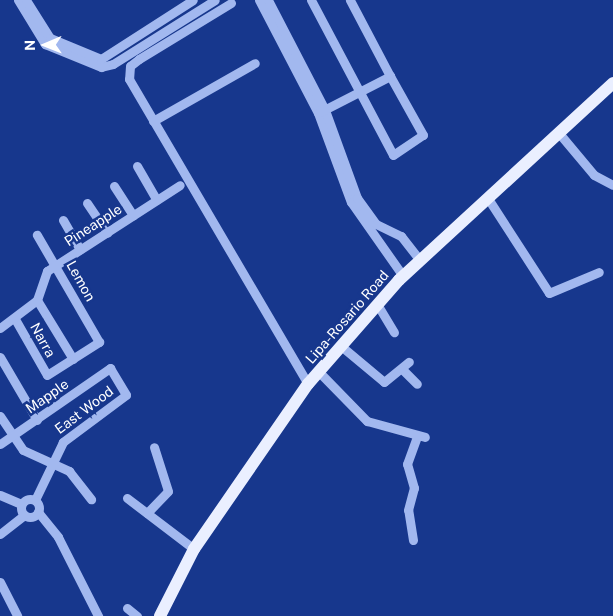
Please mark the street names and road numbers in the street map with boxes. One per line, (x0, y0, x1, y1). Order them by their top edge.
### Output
street label: Pineapple (61, 200, 125, 250)
street label: Lemon (63, 258, 99, 304)
street label: Lipa-Rosario Road (302, 267, 392, 367)
street label: Narra (27, 320, 59, 360)
street label: Mapple (22, 375, 72, 417)
street label: East Wood (51, 383, 117, 437)

